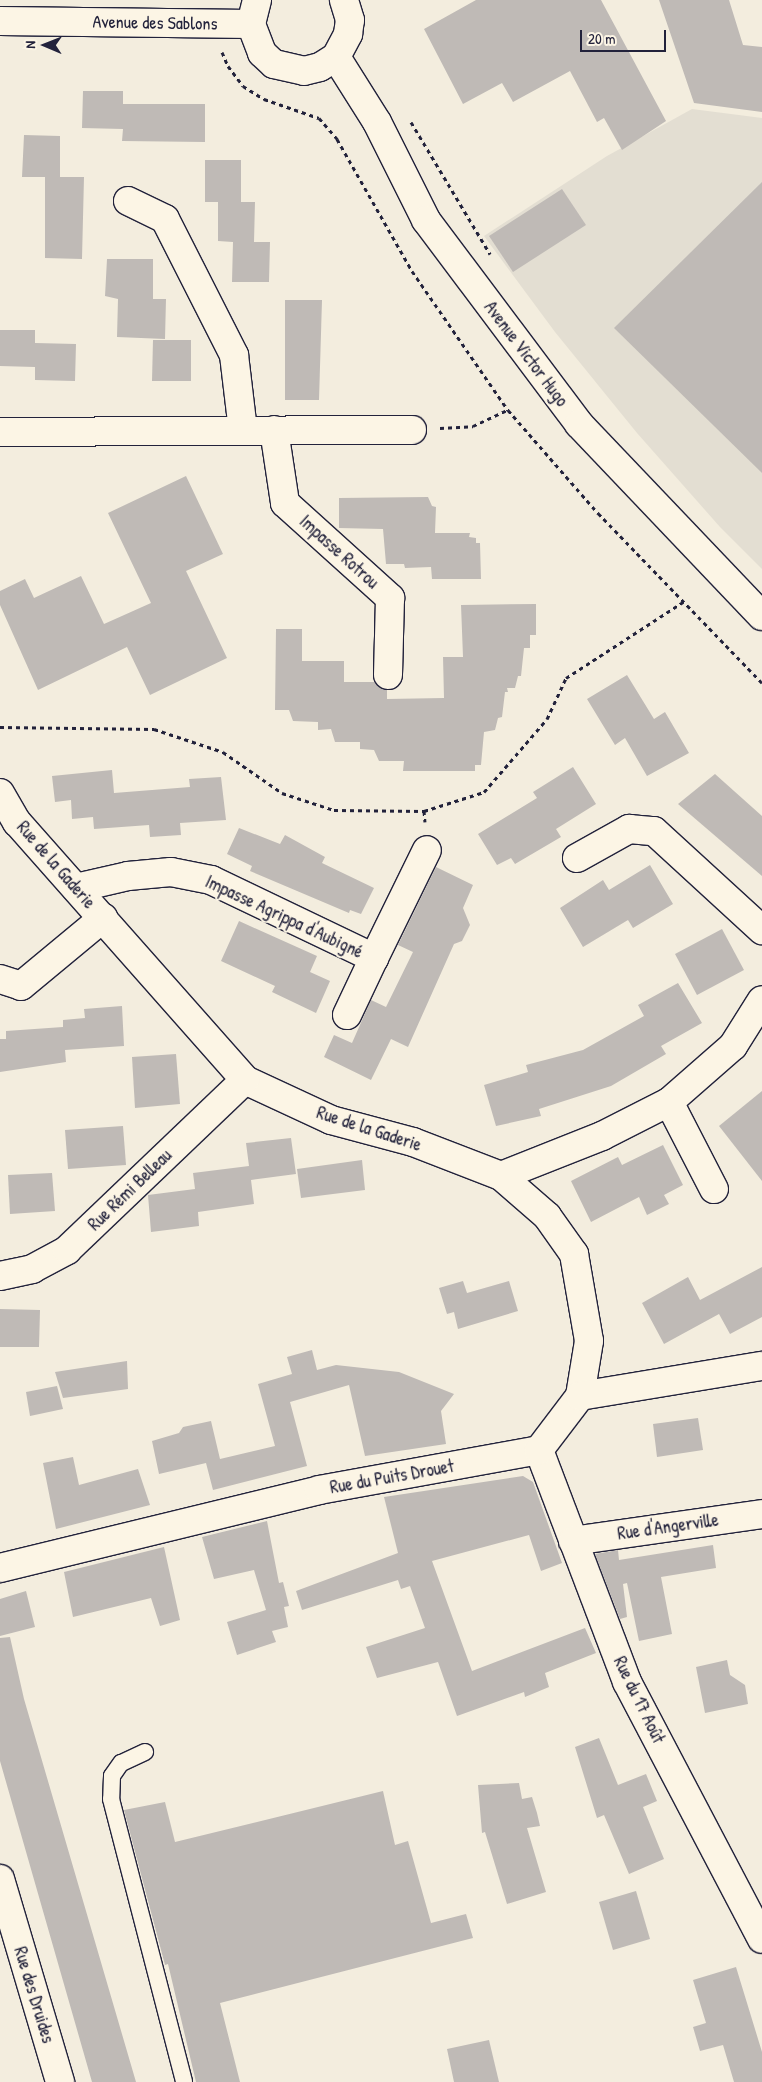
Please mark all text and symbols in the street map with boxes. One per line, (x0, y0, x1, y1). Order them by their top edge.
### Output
street label: Avenue des Sablons (92, 11, 218, 35)
north arrow (20, 20, 70, 70)
scale bar (582, 20, 668, 52)
text: 20 m (588, 28, 615, 49)
text: N (20, 41, 39, 49)
street label: Avenue Victor Hugo (479, 297, 573, 411)
street label: Impasse Rotrou (295, 511, 383, 593)
street label: Rue de la Gaderie (12, 817, 100, 913)
street label: Impasse Agrippa d'Aubigné (202, 871, 366, 963)
street label: Rue de la Gaderie (314, 1102, 424, 1156)
street label: Rue Rémi Belleau (84, 1145, 176, 1235)
street label: Rue du Puits Drouet (328, 1455, 456, 1499)
street label: Rue d'Angerville (616, 1509, 720, 1545)
street label: Rue du 17 Août (609, 1653, 669, 1747)
street label: Rue des Druides (9, 1944, 59, 2046)

